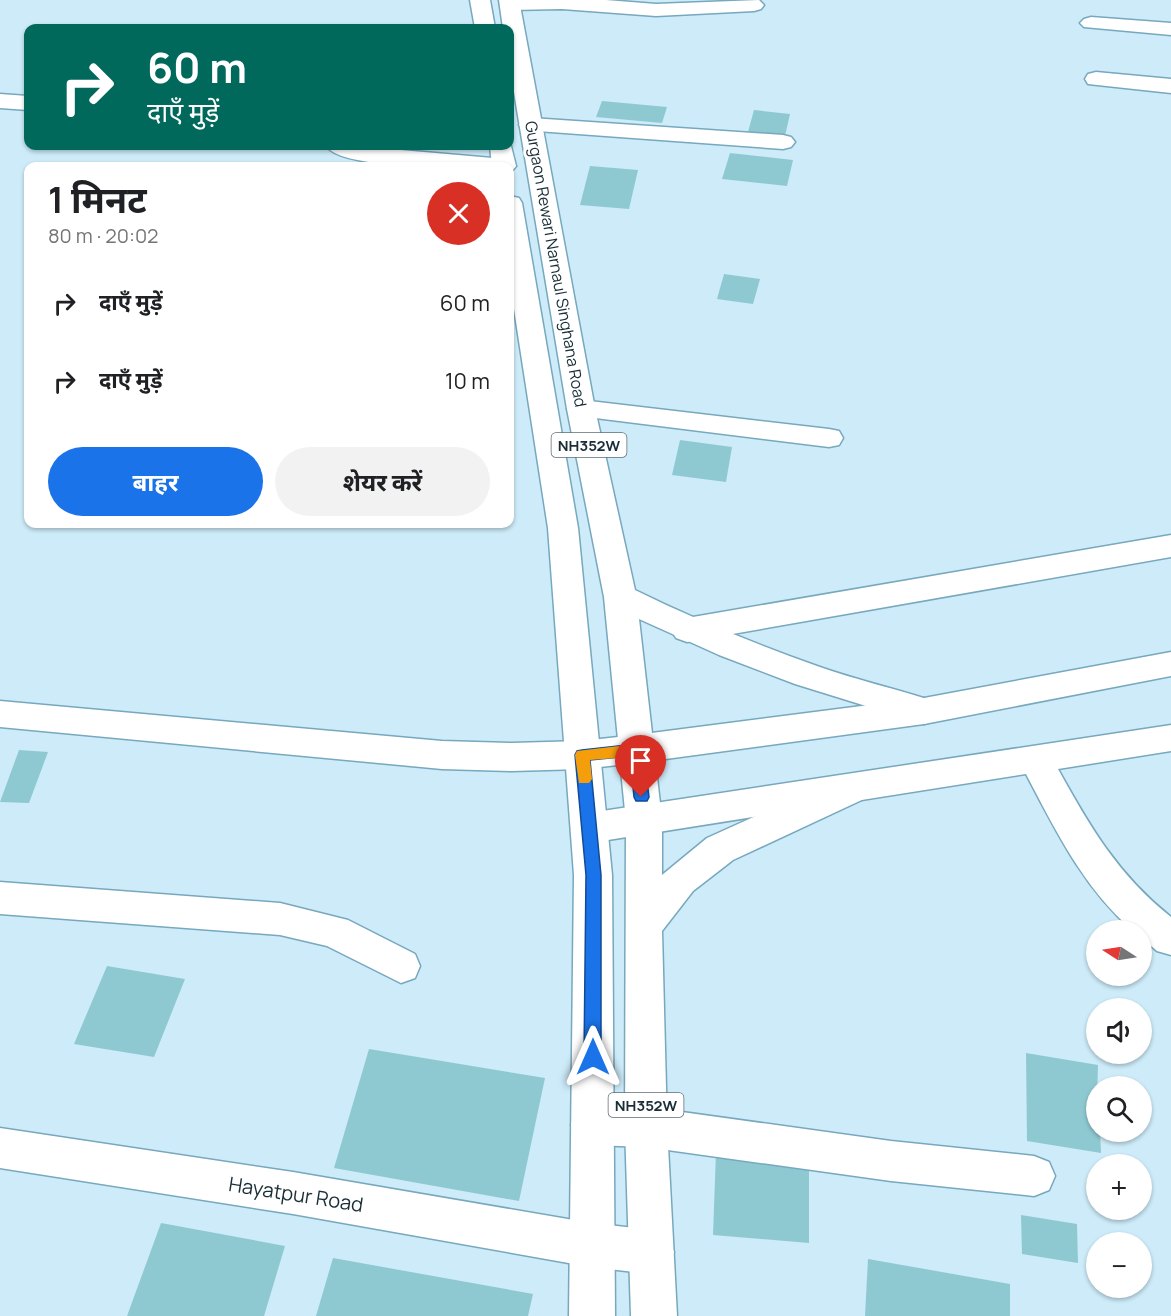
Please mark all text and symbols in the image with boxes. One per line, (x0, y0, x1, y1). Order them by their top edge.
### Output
text: 60 m (147, 38, 247, 96)
icon: right (48, 48, 126, 126)
text: दाएँ मुड़ें (147, 93, 219, 130)
street label: Gurgaon Rewari Narnaul Singhana Road (520, 119, 592, 409)
text: 1 मिनट (48, 175, 147, 224)
button: close (427, 182, 490, 245)
text: 80 m · 20:02 (48, 222, 158, 249)
icon: right (48, 287, 81, 320)
text: दाएँ मुड़ें (99, 287, 162, 317)
text: 60 m (440, 288, 490, 318)
icon: right (48, 365, 81, 398)
text: दाएँ मुड़ें (99, 365, 162, 395)
text: 10 m (445, 366, 490, 396)
road number: NH352W (552, 433, 626, 457)
button: बाहर (48, 447, 263, 516)
button: शेयर करें (275, 447, 490, 516)
pin (615, 735, 666, 797)
icon: arrive (624, 744, 657, 777)
north arrow (1086, 920, 1152, 986)
map controls (1086, 920, 1152, 1298)
button: sound (1086, 998, 1152, 1064)
position arrow (561, 1025, 625, 1089)
button: search (1086, 1076, 1152, 1142)
road number: NH352W (608, 1093, 684, 1117)
button: + (1086, 1154, 1152, 1220)
street label: Hayatpur Road (227, 1170, 365, 1218)
button: − (1086, 1232, 1152, 1298)

